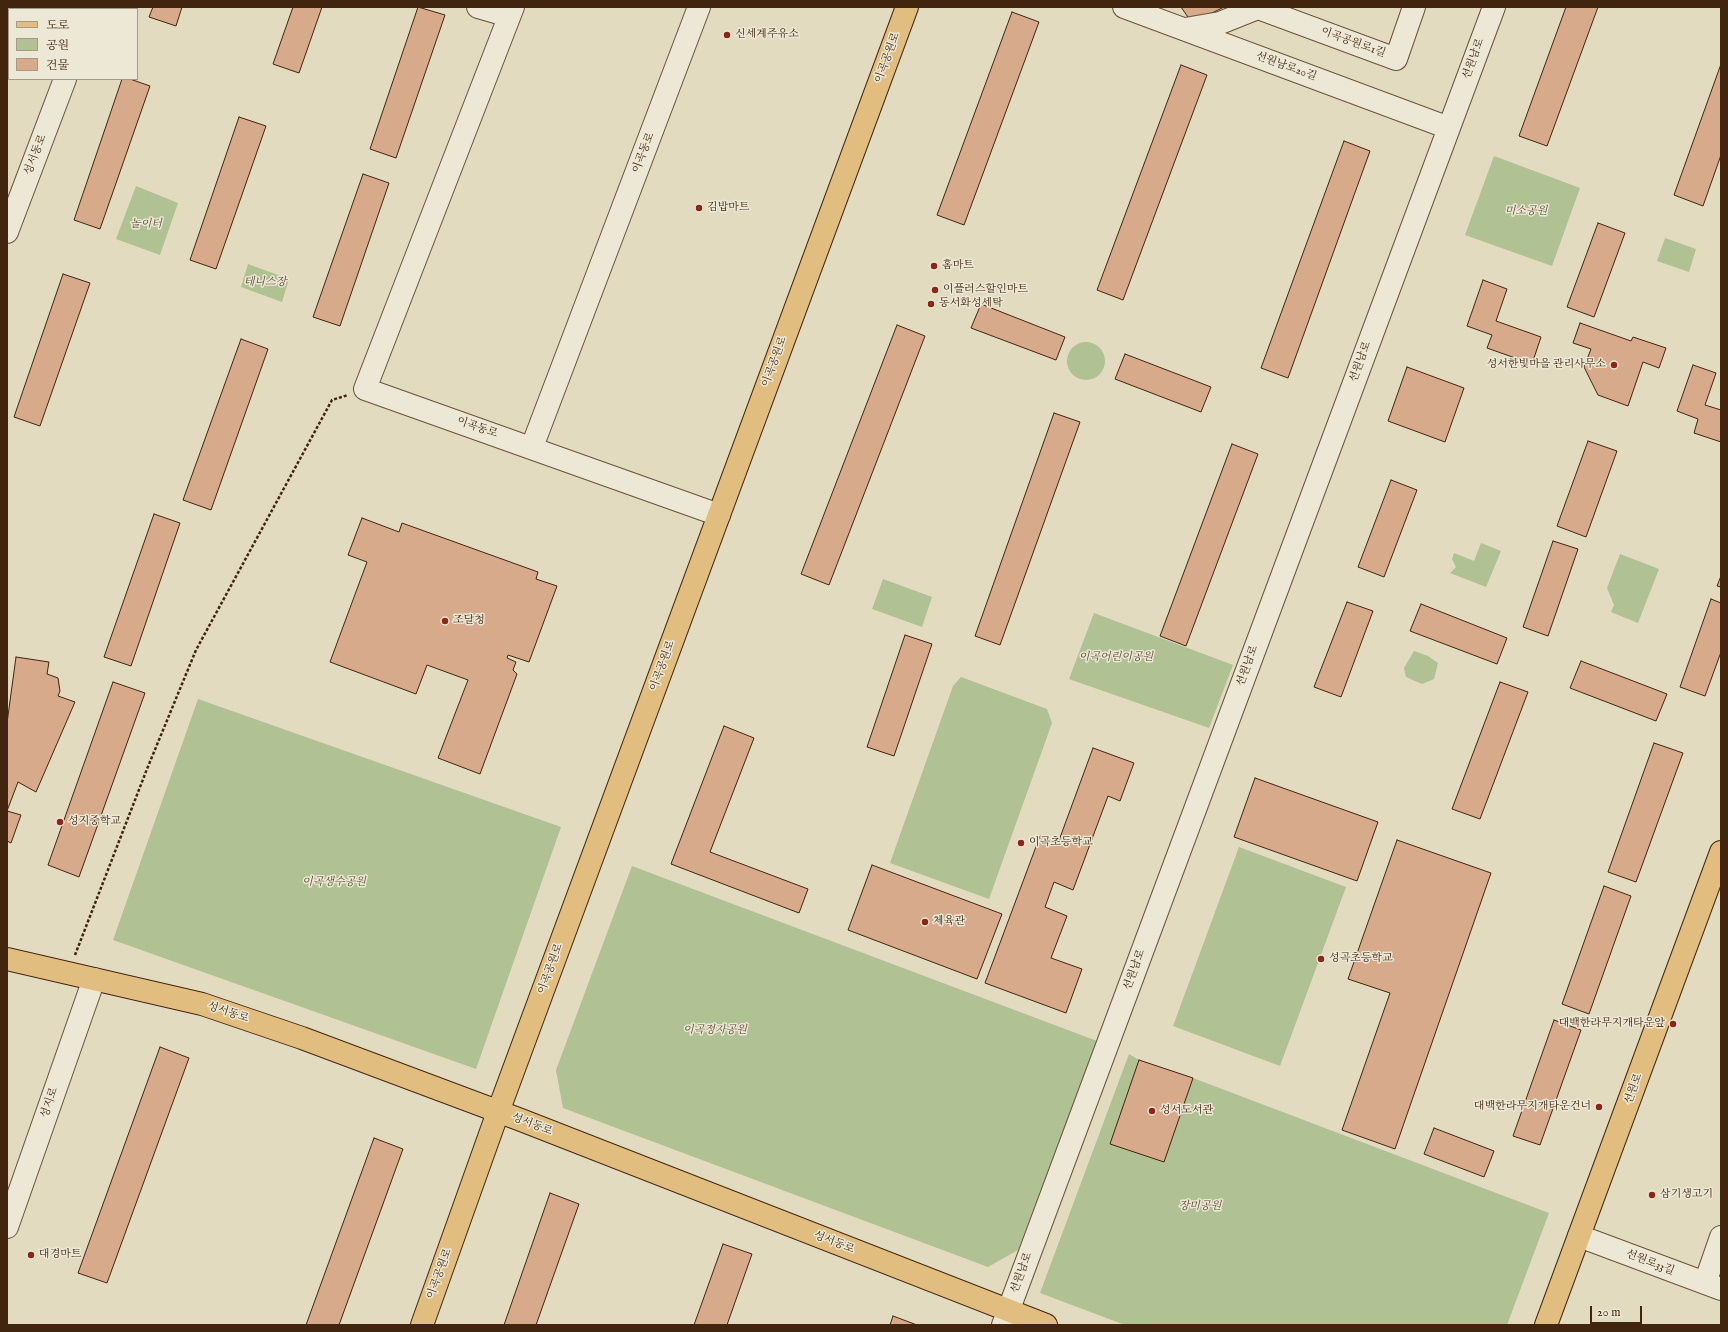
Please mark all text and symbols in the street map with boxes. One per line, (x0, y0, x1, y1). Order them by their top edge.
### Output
legend (8, 8, 138, 80)
text: 도로 (46, 18, 69, 33)
street label: 이곡공원로1길 (1319, 25, 1387, 61)
place label: 신세계주유소 (735, 28, 799, 42)
marker: 신세계주유소 (722, 30, 732, 40)
street label: 이곡공원로 (873, 31, 903, 85)
street label: 선원남로 (1461, 37, 1487, 81)
text: 공원 (46, 38, 69, 53)
street label: 선원남로20길 (1254, 50, 1318, 84)
text: 건물 (46, 58, 69, 73)
street label: 이곡동로 (630, 131, 658, 175)
street label: 성서동로 (22, 133, 50, 177)
place label: 김밥마트 (707, 201, 750, 215)
marker: 김밥마트 (694, 203, 704, 213)
park label: 미소공원 (1505, 205, 1547, 219)
park label: 놀이터 (130, 218, 162, 232)
place label: 홈마트 (942, 259, 974, 273)
marker: 홈마트 (929, 261, 939, 271)
park label: 테니스장 (244, 276, 286, 290)
place label: 이플러스할인마트 (943, 283, 1028, 297)
marker: 이플러스할인마트 (930, 285, 940, 295)
place label: 동서화성세탁 (939, 297, 1003, 311)
marker: 동서화성세탁 (926, 299, 936, 309)
street label: 이곡공원로 (760, 335, 790, 389)
street label: 선원남로 (1348, 340, 1374, 384)
place label: 성서한빛마을 관리사무소 (1487, 358, 1606, 372)
marker: 성서한빛마을 관리사무소 (1609, 360, 1619, 370)
street label: 이곡동로 (455, 415, 499, 441)
place label: 조달청 (453, 614, 485, 628)
marker: 조달청 (440, 616, 450, 626)
street label: 이곡공원로 (648, 639, 678, 693)
street label: 선원남로 (1235, 644, 1261, 688)
park label: 이곡어린이공원 (1079, 651, 1153, 665)
place label: 성지중학교 (68, 815, 121, 829)
marker: 성지중학교 (55, 817, 65, 827)
place label: 이곡초등학교 (1029, 836, 1093, 850)
marker: 이곡초등학교 (1016, 838, 1026, 848)
park label: 이곡생수공원 (302, 876, 366, 890)
place label: 체육관 (933, 915, 965, 929)
marker: 체육관 (920, 917, 930, 927)
street label: 이곡공원로 (536, 942, 566, 996)
street label: 선원남로 (1122, 948, 1148, 992)
place label: 성곡초등학교 (1329, 952, 1393, 966)
marker: 성곡초등학교 (1316, 954, 1326, 964)
street label: 성서동로 (206, 1000, 250, 1026)
place label: 대백한라무지개타운앞 (1559, 1017, 1665, 1031)
marker: 대백한라무지개타운앞 (1668, 1019, 1678, 1029)
park label: 이곡정자공원 (683, 1024, 747, 1038)
street label: 선원로 (1622, 1072, 1646, 1106)
street label: 성지로 (39, 1086, 61, 1120)
place label: 대백한라무지개타운건너 (1474, 1100, 1591, 1114)
marker: 대백한라무지개타운건너 (1594, 1102, 1604, 1112)
place label: 성서도서관 (1160, 1104, 1213, 1118)
marker: 성서도서관 (1147, 1106, 1157, 1116)
street label: 성서동로 (510, 1111, 554, 1139)
place label: 삼기생고기 (1660, 1188, 1713, 1202)
marker: 삼기생고기 (1647, 1190, 1657, 1200)
park label: 장미공원 (1179, 1200, 1221, 1214)
street label: 성서동로 (812, 1229, 856, 1257)
street label: 이곡공원로 (425, 1247, 455, 1301)
place label: 대경마트 (39, 1248, 82, 1262)
street label: 선원로33길 (1624, 1248, 1676, 1278)
marker: 대경마트 (26, 1250, 36, 1260)
street label: 선원남로 (1009, 1251, 1035, 1295)
scale bar (1592, 1298, 1644, 1324)
text: 20 m (1597, 1305, 1620, 1320)

